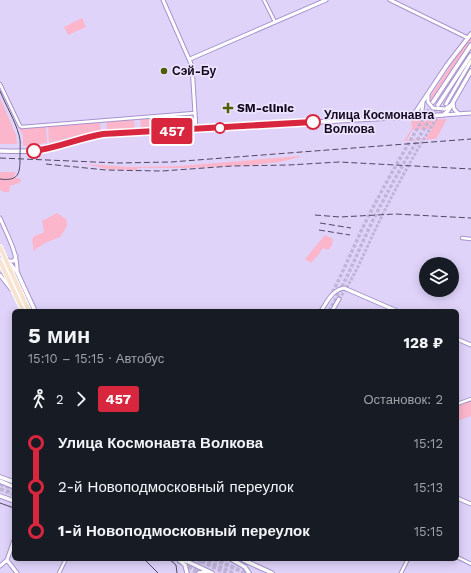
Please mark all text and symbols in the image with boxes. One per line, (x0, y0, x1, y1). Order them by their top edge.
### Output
place label: Сэй-Бу (172, 64, 216, 78)
marker: Сэй-Бу (159, 66, 169, 76)
place label: SM-clinic (237, 101, 294, 115)
marker: SM-clinic (222, 102, 234, 114)
place label: Улица Космонавта Волкова (324, 108, 435, 136)
marker: Улица Космонавта Волкова (305, 114, 321, 130)
line badge: 457 (149, 118, 195, 144)
unlabelled marker (214, 122, 226, 134)
text: 457 (159, 123, 185, 139)
unlabelled marker (26, 143, 42, 159)
map controls (419, 257, 459, 297)
button: layers (419, 257, 459, 297)
text: 5 мин (28, 323, 90, 348)
text: 128 ₽ (404, 334, 443, 352)
text: 15:10 – 15:15 · Автобус (28, 351, 164, 366)
icon: walk (28, 388, 50, 410)
icon: forward (70, 388, 92, 410)
text: 457 (106, 391, 131, 407)
text: 2 (56, 392, 64, 407)
text: Остановок: 2 (363, 392, 443, 407)
text: Улица Космонавта Волкова (58, 434, 263, 452)
text: 15:12 (414, 436, 443, 451)
text: 2-й Новоподмосковный переулок (58, 478, 294, 496)
text: 15:13 (414, 480, 443, 495)
text: 1-й Новоподмосковный переулок (58, 522, 310, 540)
text: 15:15 (414, 524, 443, 539)

